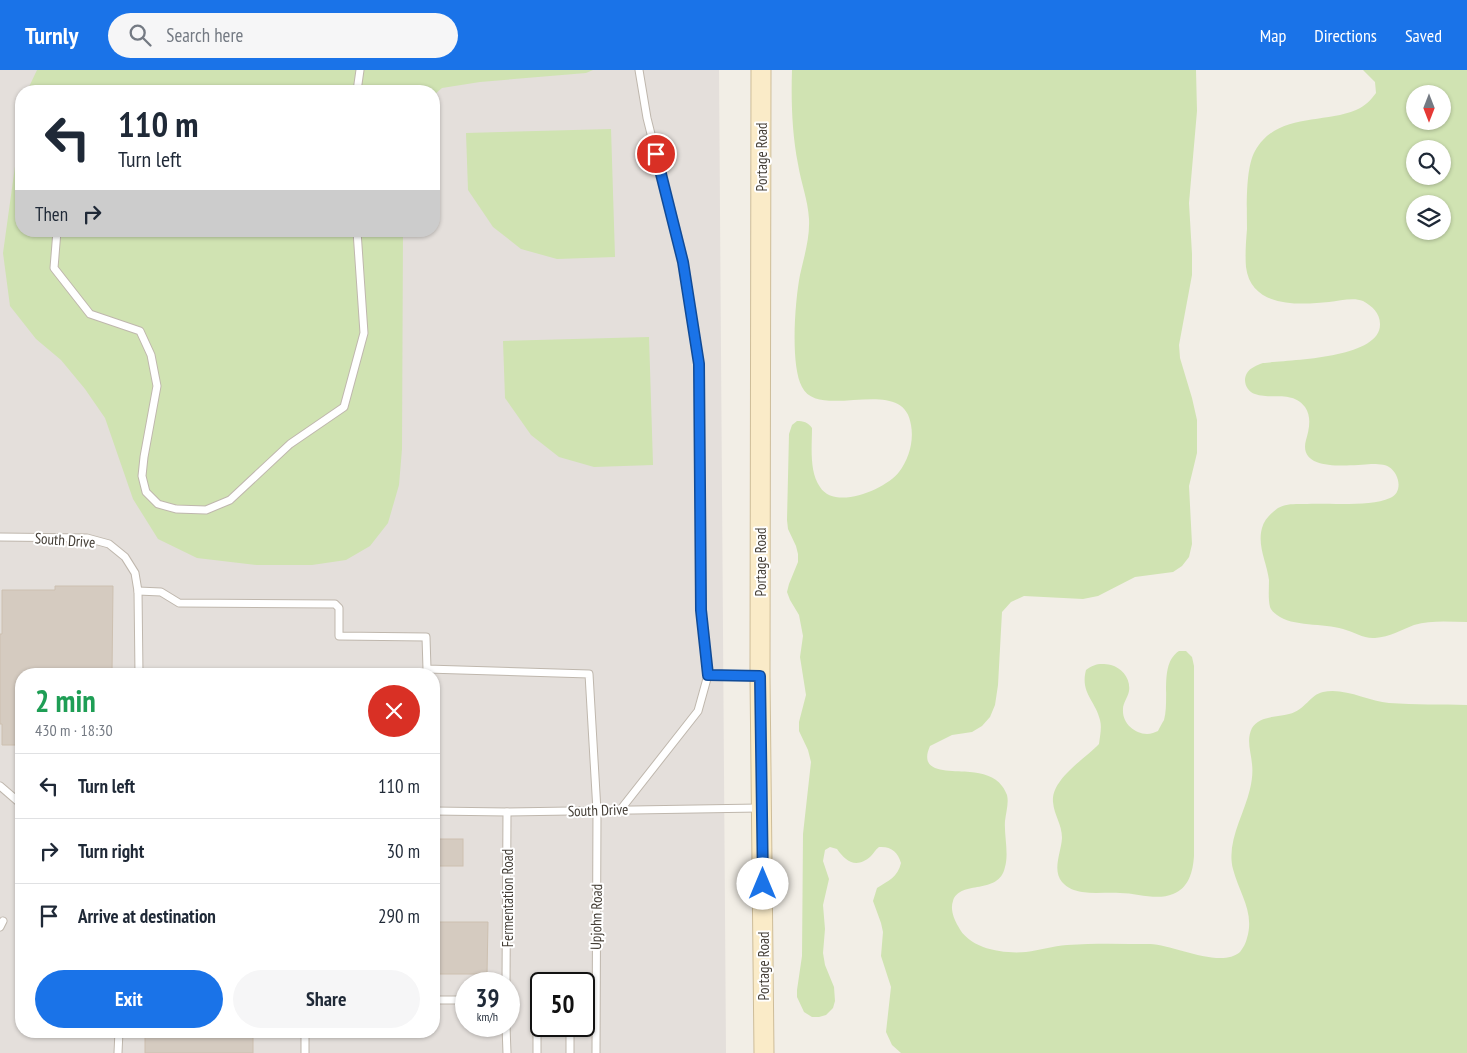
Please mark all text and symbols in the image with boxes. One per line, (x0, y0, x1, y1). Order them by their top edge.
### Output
search box (108, 13, 458, 58)
text: Turnly (25, 20, 78, 51)
icon: search (126, 21, 154, 49)
text: Search here (166, 23, 243, 47)
text: Map (1260, 24, 1286, 47)
text: Directions (1314, 24, 1377, 47)
text: Saved (1405, 24, 1442, 47)
north arrow (1406, 85, 1451, 130)
map controls (1406, 85, 1451, 240)
text: 110 m (118, 101, 199, 147)
icon: left (35, 105, 100, 170)
street label: Portage Road (752, 123, 771, 191)
pin (635, 133, 677, 175)
icon: arrive (642, 140, 670, 168)
button: search (1406, 140, 1451, 185)
text: Turn left (118, 145, 182, 173)
button: layers (1406, 195, 1451, 240)
icon: right (78, 200, 106, 228)
text: Then (35, 202, 68, 226)
street label: South Drive (34, 528, 96, 552)
street label: Portage Road (751, 528, 770, 596)
text: 2 min (35, 681, 96, 720)
button: close (368, 685, 420, 737)
text: 430 m · 18:30 (35, 720, 113, 740)
icon: left (35, 772, 63, 800)
text: Turn left (78, 774, 135, 798)
text: 110 m (378, 774, 420, 798)
street label: South Drive (567, 799, 629, 821)
icon: right (35, 837, 63, 865)
text: Turn right (78, 839, 144, 863)
text: 30 m (387, 839, 420, 863)
street label: Fermentation Road (498, 849, 517, 947)
position arrow (736, 857, 788, 909)
street label: Upjohn Road (586, 884, 606, 950)
icon: arrive (35, 902, 63, 930)
text: Arrive at destination (78, 904, 216, 928)
text: 290 m (378, 904, 420, 928)
street label: Portage Road (754, 932, 773, 1000)
button: Exit (35, 970, 223, 1028)
button: Share (233, 970, 420, 1028)
speed limit sign: 50 (530, 972, 595, 1037)
text: 39 (476, 982, 499, 1014)
text: km/h (477, 1009, 498, 1024)

